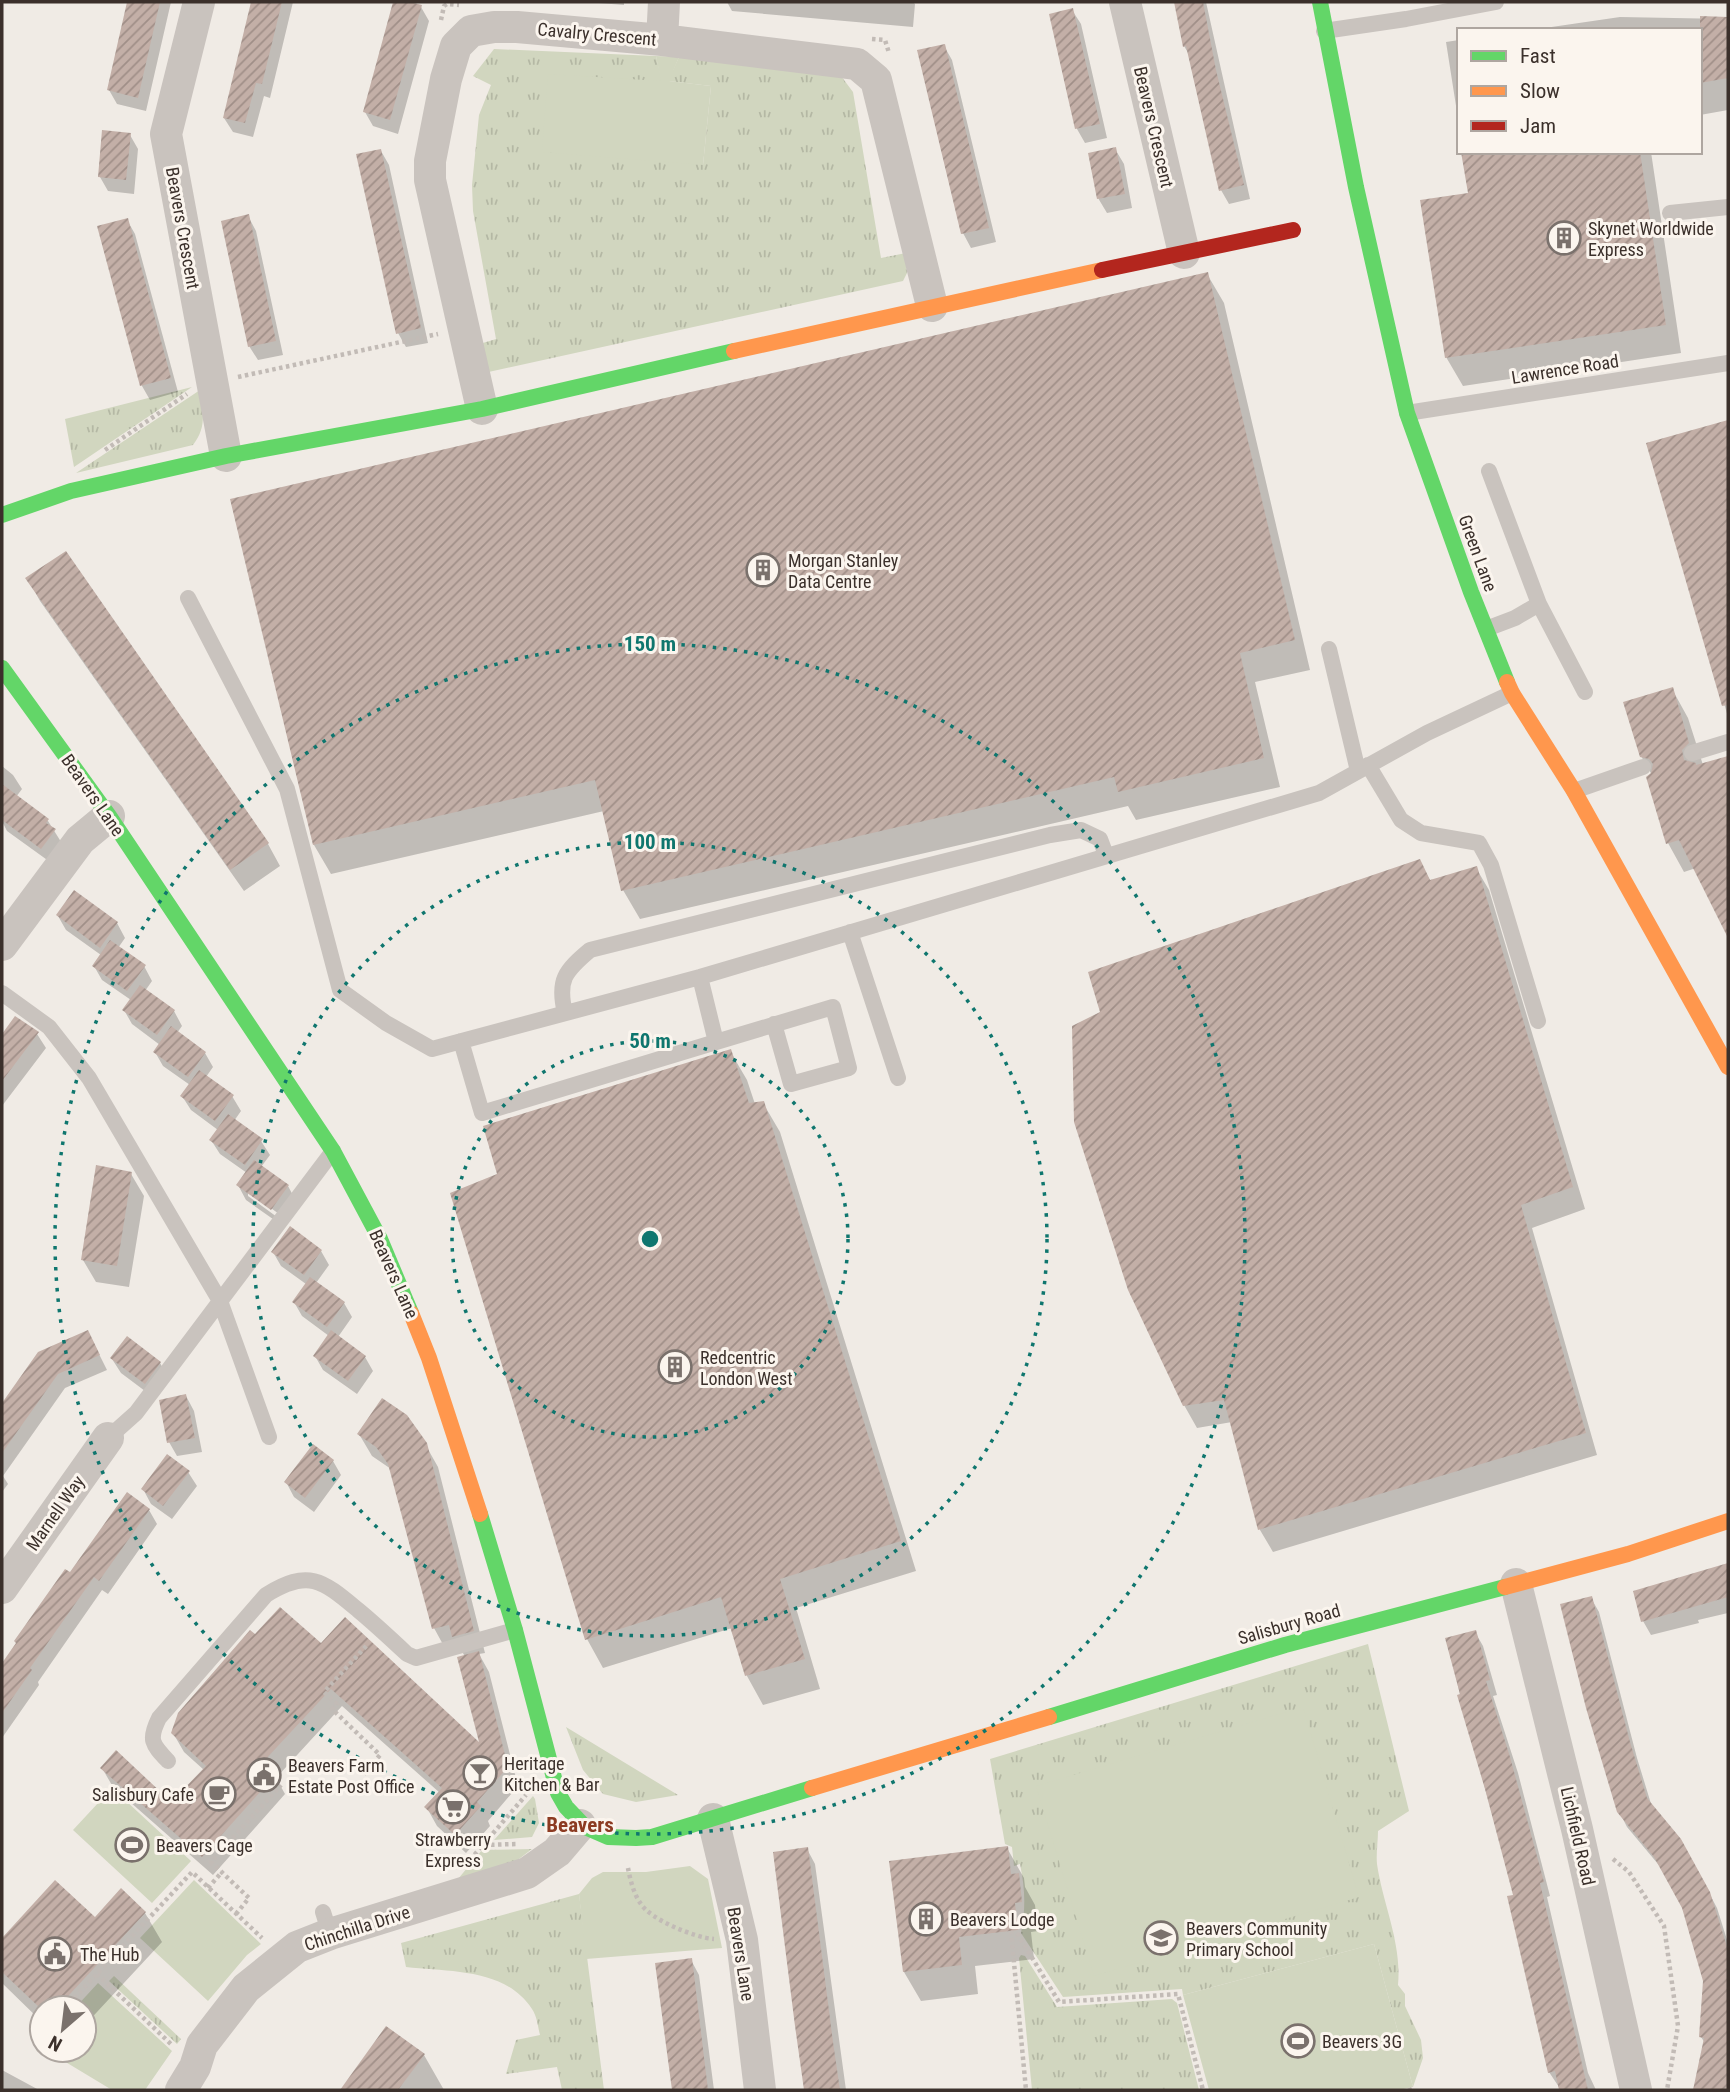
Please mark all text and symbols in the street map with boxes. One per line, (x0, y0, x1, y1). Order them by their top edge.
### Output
street label: Cavalry Crescent (537, 18, 657, 50)
legend (1457, 28, 1702, 154)
text: Fast (1520, 44, 1556, 68)
street label: Beavers Crescent (1130, 64, 1178, 190)
text: Slow (1520, 79, 1560, 103)
text: Jam (1520, 114, 1556, 138)
street label: Beavers Crescent (162, 165, 204, 291)
place label: Skynet Worldwide Express (1588, 218, 1714, 260)
building icon: Skynet Worldwide Express (1545, 219, 1583, 257)
street label: Lawrence Road (1510, 350, 1620, 388)
street label: Green Lane (1454, 512, 1502, 594)
place label: Morgan Stanley Data Centre (788, 550, 899, 592)
building icon: Morgan Stanley Data Centre (744, 551, 782, 589)
text: 150 m (624, 632, 676, 656)
street label: Beavers Lane (57, 750, 129, 840)
text: 100 m (624, 830, 676, 854)
text: 50 m (629, 1029, 671, 1053)
street label: Beavers Lane (365, 1226, 423, 1322)
centre of rings (638, 1227, 662, 1251)
place label: Redcentric London West (700, 1347, 793, 1389)
building icon: Redcentric London West (656, 1348, 694, 1386)
street label: Marnell Way (22, 1471, 89, 1555)
street label: Salisbury Road (1235, 1599, 1343, 1649)
place label: Heritage Kitchen & Bar (504, 1753, 600, 1795)
bar icon: Heritage Kitchen & Bar (461, 1754, 499, 1792)
place label: Beavers Farm Estate Post Office (288, 1755, 415, 1797)
public building icon: Beavers Farm Estate Post Office (245, 1756, 283, 1794)
cafe icon: Salisbury Cafe (200, 1775, 238, 1813)
place label: Salisbury Cafe (92, 1784, 194, 1805)
street label: Lichfield Road (1556, 1785, 1600, 1887)
supermarket icon: Strawberry Express (434, 1788, 472, 1826)
district label: Beavers (546, 1813, 614, 1837)
sports icon: Beavers Cage (113, 1826, 151, 1864)
place label: Strawberry Express (415, 1829, 492, 1871)
place label: Beavers Cage (156, 1835, 253, 1856)
building icon: Beavers Lodge (907, 1900, 945, 1938)
street label: Chinchilla Drive (302, 1901, 412, 1955)
street label: Beavers Lane (723, 1905, 759, 2003)
place label: Beavers Lodge (950, 1909, 1054, 1930)
place label: Beavers Community Primary School (1186, 1918, 1328, 1960)
school or university icon: Beavers Community Primary School (1142, 1919, 1180, 1957)
public building icon: The Hub (36, 1935, 74, 1973)
place label: The Hub (80, 1944, 139, 1965)
north arrow (28, 1994, 98, 2064)
sports icon: Beavers 3G (1279, 2022, 1317, 2060)
text: N (45, 2031, 66, 2056)
place label: Beavers 3G (1322, 2031, 1402, 2052)

